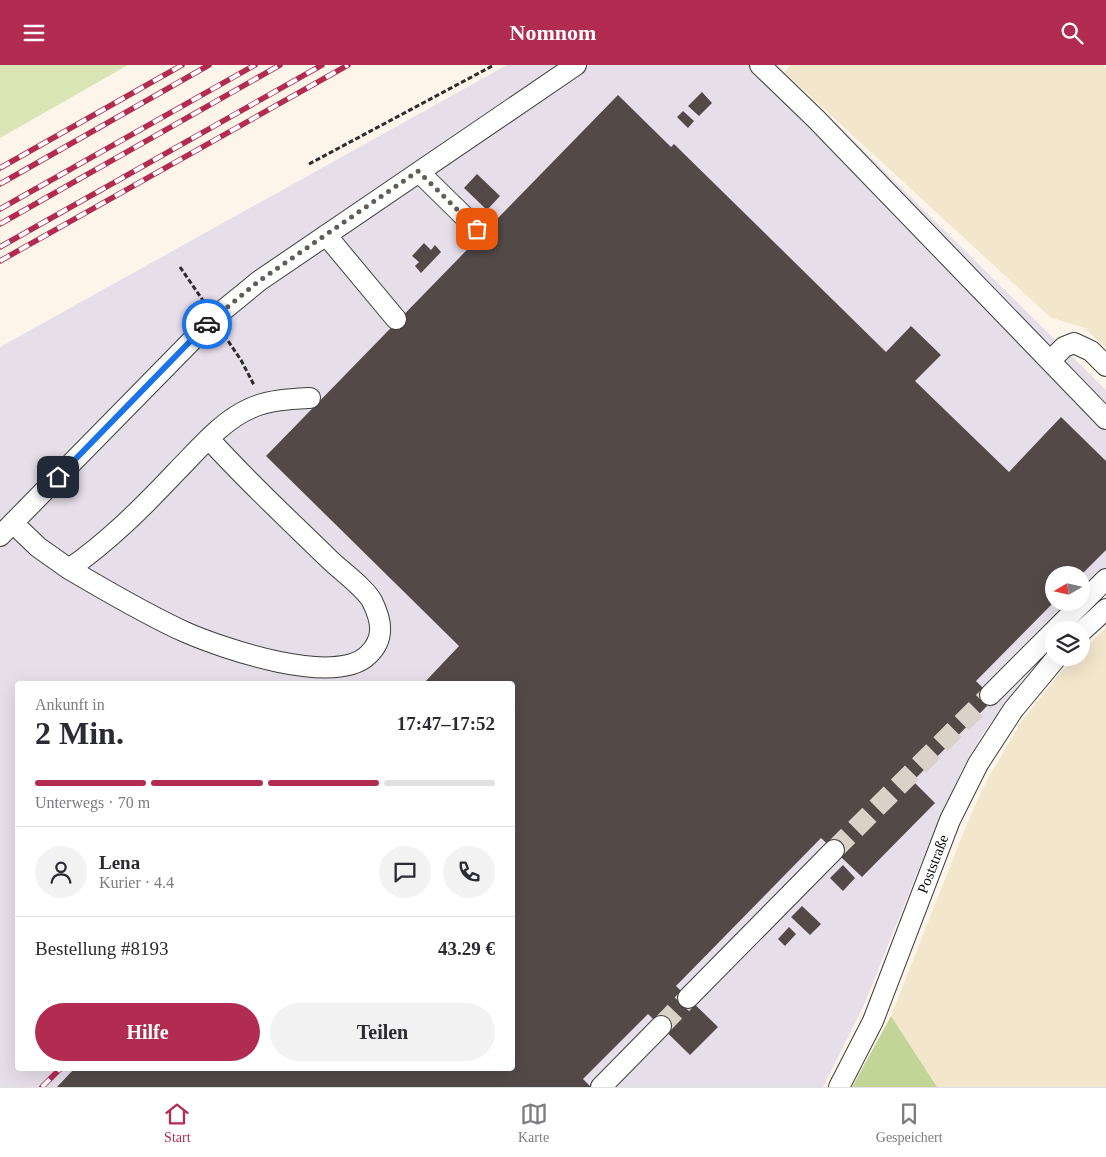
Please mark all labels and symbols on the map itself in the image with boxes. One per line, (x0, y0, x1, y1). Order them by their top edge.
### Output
pin (456, 208, 498, 250)
courier (182, 299, 232, 349)
pin (37, 456, 79, 498)
north arrow (1045, 566, 1090, 611)
street label: Poststraße (914, 832, 952, 896)

